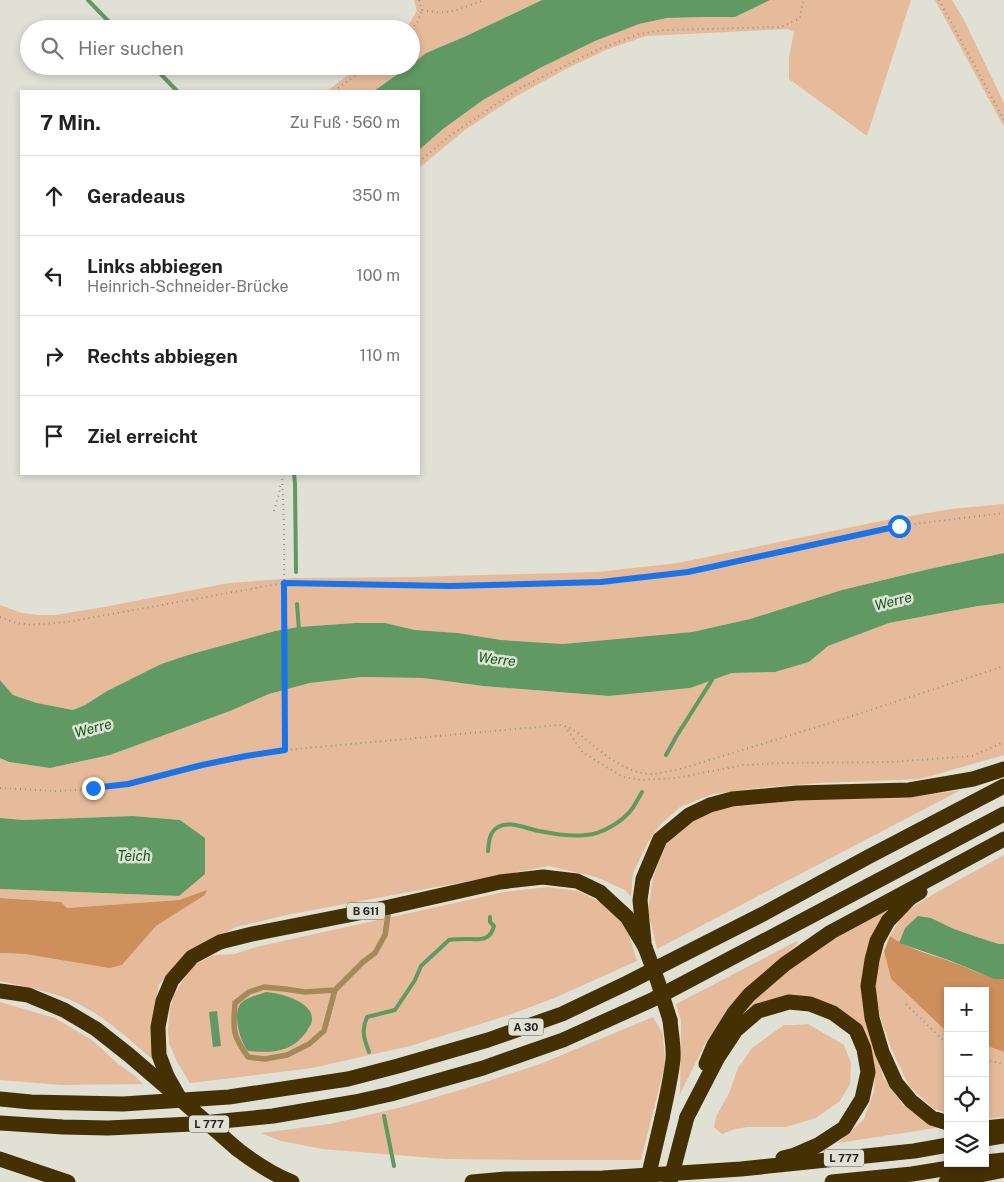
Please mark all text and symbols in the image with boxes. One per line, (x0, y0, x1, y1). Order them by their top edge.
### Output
search box (20, 20, 420, 75)
icon: search (38, 34, 66, 62)
text: Hier suchen (78, 37, 184, 59)
text: 7 Min. (40, 110, 101, 135)
text: Zu Fuß · 560 m (290, 113, 400, 132)
icon: ahead (40, 182, 68, 210)
text: Geradeaus (87, 185, 185, 207)
text: 350 m (352, 186, 400, 205)
text: Links abbiegen (87, 255, 223, 277)
icon: left (40, 262, 68, 290)
text: 100 m (356, 266, 400, 285)
text: Heinrich-Schneider-Brücke (87, 277, 289, 296)
icon: right (40, 342, 68, 370)
text: Rechts abbiegen (87, 345, 238, 367)
text: 110 m (359, 346, 400, 365)
icon: arrive (40, 422, 68, 450)
text: Ziel erreicht (87, 425, 198, 447)
route start (888, 515, 911, 538)
water label: Werre (873, 589, 914, 613)
water label: Werre (477, 649, 517, 669)
water label: Werre (73, 715, 114, 741)
route end (82, 777, 105, 800)
water label: Teich (117, 848, 151, 864)
road number: B 611 (347, 902, 385, 919)
map controls (944, 987, 989, 1167)
button: + (944, 987, 989, 1032)
road number: A 30 (508, 1019, 544, 1036)
button: − (944, 1032, 989, 1077)
button: locate (944, 1077, 989, 1122)
road number: L 777 (189, 1116, 229, 1132)
button: layers (944, 1122, 989, 1167)
road number: L 777 (824, 1150, 864, 1166)

